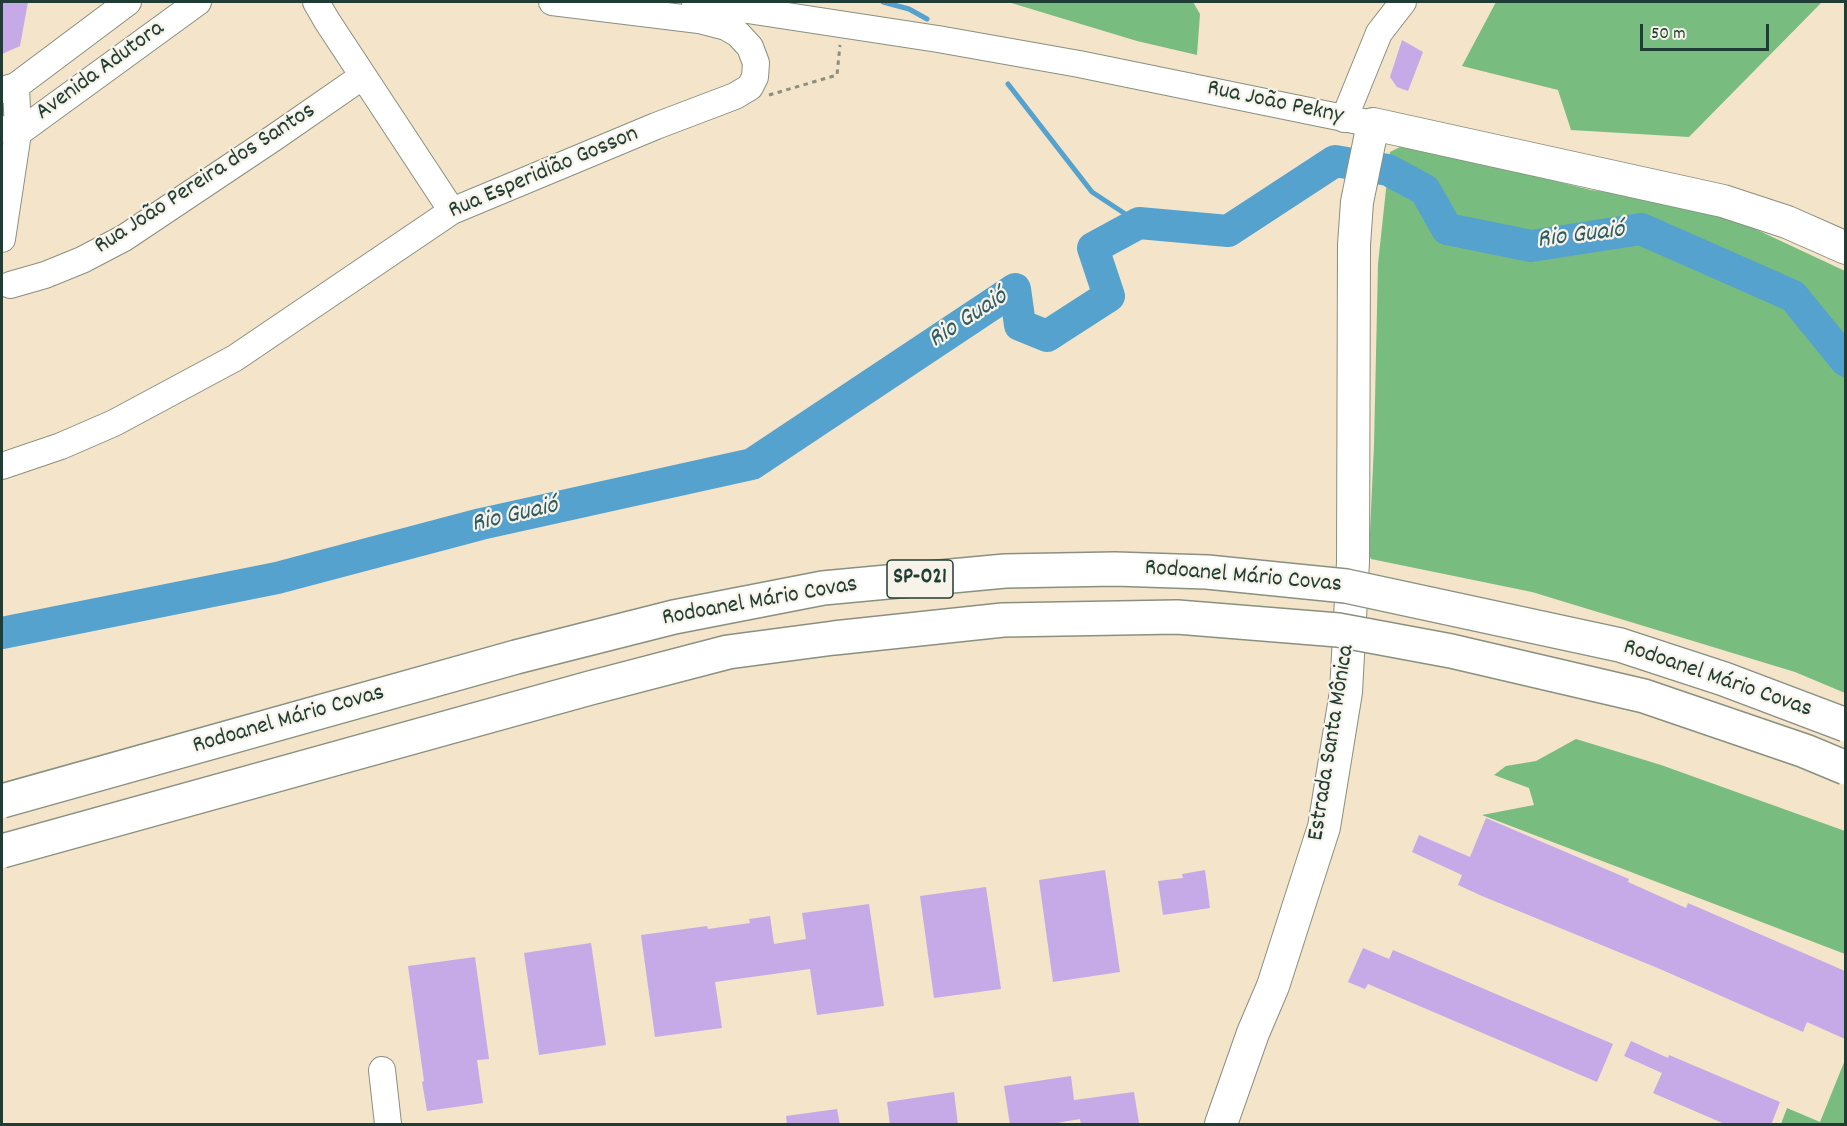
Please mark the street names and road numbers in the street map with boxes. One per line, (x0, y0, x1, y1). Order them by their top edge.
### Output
street label: Avenida Adutora (31, 16, 171, 128)
street label: Rua João Pekny (1204, 76, 1346, 132)
street label: Rua João Pereira dos Santos (90, 98, 322, 262)
street label: Rua Esperidião Gosson (445, 121, 643, 227)
street label: Rodoanel Mário Covas (1143, 555, 1343, 601)
road number: SP-021 (887, 560, 953, 598)
street label: Rodoanel Mário Covas (660, 572, 860, 634)
street label: Rodoanel Mário Covas (1619, 634, 1815, 726)
street label: Estrada Santa Mônica (1303, 643, 1363, 843)
street label: Rodoanel Mário Covas (190, 680, 388, 762)

